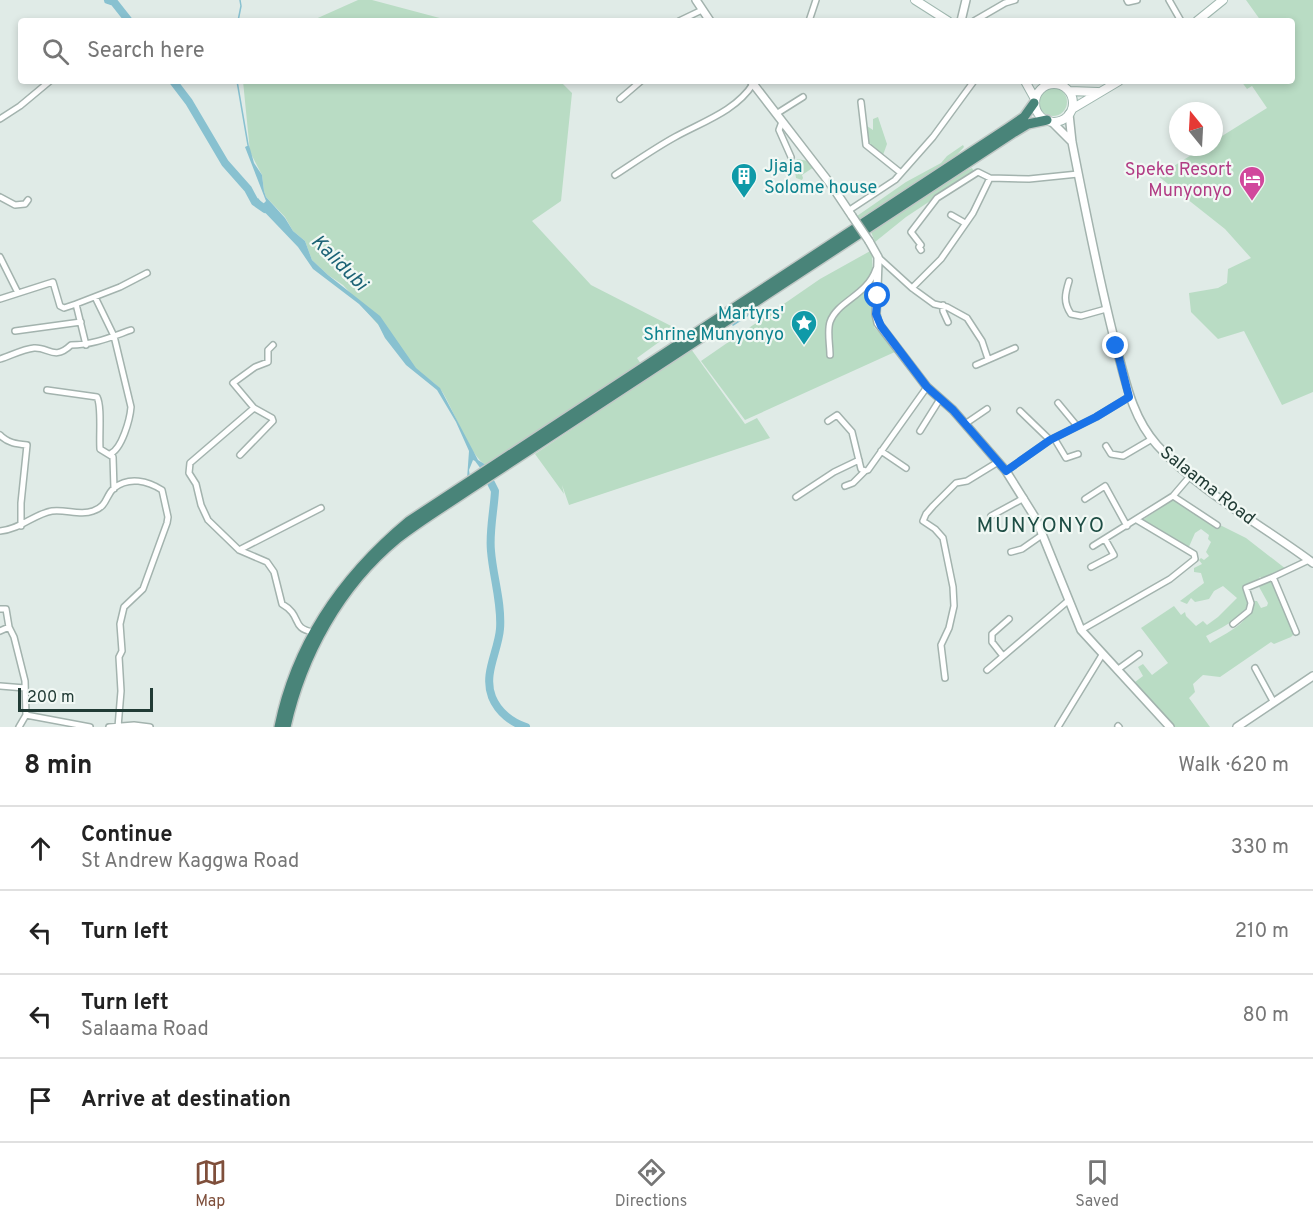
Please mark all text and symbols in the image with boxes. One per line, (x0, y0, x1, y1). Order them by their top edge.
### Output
search box (18, 18, 1295, 84)
icon: search (39, 35, 72, 68)
text: Search here (87, 38, 205, 65)
north arrow (1169, 102, 1223, 156)
place label: Jjaja Solome house (764, 156, 877, 200)
place label: Speke Resort Munyonyo (1125, 159, 1232, 203)
building icon: Jjaja Solome house (729, 161, 759, 199)
hotel icon: Speke Resort Munyonyo (1237, 164, 1267, 202)
water label: Kalidubi (305, 229, 373, 298)
route start (864, 282, 890, 308)
place label: Martyrs' Shrine Munyonyo (643, 303, 784, 347)
place icon: Martyrs' Shrine Munyonyo (789, 308, 819, 346)
route end (1102, 332, 1128, 358)
street label: Salaama Road (1155, 442, 1259, 531)
district label: MUNYONYO (977, 513, 1105, 540)
scale bar (18, 685, 153, 712)
text: 200 m (27, 688, 75, 708)
text: 8 min (24, 750, 92, 783)
text: Walk · 620 m (1178, 753, 1289, 779)
text: Continue (81, 822, 172, 849)
icon: ahead (24, 832, 57, 865)
text: 330 m (1231, 835, 1289, 861)
text: St Andrew Kaggwa Road (81, 849, 299, 875)
icon: left (24, 916, 57, 949)
text: Turn left (81, 919, 169, 946)
text: 210 m (1235, 919, 1289, 945)
text: Turn left (81, 990, 169, 1017)
icon: left (24, 1000, 57, 1033)
text: 80 m (1243, 1003, 1289, 1029)
text: Salaama Road (81, 1017, 209, 1043)
icon: arrive (24, 1084, 57, 1117)
text: Arrive at destination (81, 1087, 291, 1114)
tab: Map (194, 1156, 227, 1212)
tab: Directions (615, 1156, 687, 1212)
tab: Saved (1075, 1156, 1119, 1212)

